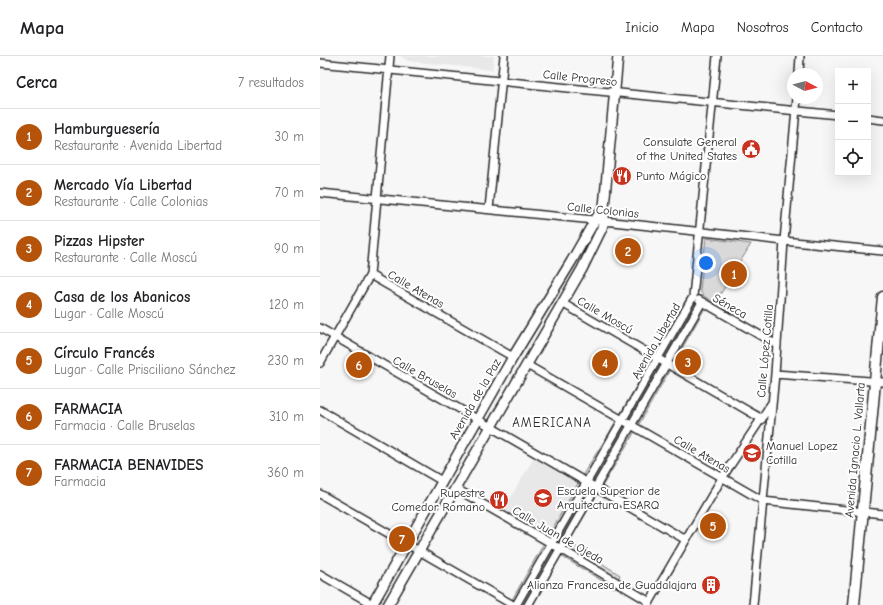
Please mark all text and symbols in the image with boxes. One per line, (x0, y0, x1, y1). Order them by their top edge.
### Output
text: Mapa (20, 17, 65, 39)
text: Inicio (625, 19, 659, 36)
text: Mapa (681, 19, 715, 36)
text: Nosotros (737, 19, 789, 36)
text: Contacto (811, 19, 863, 36)
street label: Calle Progreso (542, 67, 618, 89)
north arrow (787, 68, 823, 104)
map controls (835, 68, 871, 176)
button: + (835, 68, 871, 104)
text: Cerca (16, 73, 58, 92)
text: 7 resultados (238, 75, 304, 90)
button: − (835, 104, 871, 140)
text: Hamburguesería (54, 120, 160, 138)
text: 1 (26, 129, 32, 144)
text: 30 m (274, 129, 304, 144)
place label: Consulate General of the United States (636, 135, 737, 163)
text: Restaurante · Avenida Libertad (54, 138, 222, 153)
public building icon: Consulate General of the United States (740, 138, 762, 160)
button: locate (835, 140, 871, 176)
restaurant icon: Punto Mágico (611, 165, 633, 187)
place label: Punto Mágico (636, 169, 706, 183)
text: Mercado Vía Libertad (54, 176, 192, 194)
text: 2 (26, 185, 32, 200)
text: 70 m (275, 185, 304, 200)
text: Restaurante · Calle Colonias (54, 194, 208, 209)
street label: Calle Colonias (566, 199, 640, 221)
text: Pizzas Hipster (54, 232, 144, 250)
pin: 2 (615, 236, 641, 266)
text: 3 (26, 241, 32, 256)
text: 90 m (274, 241, 304, 256)
text: Restaurante · Calle Moscú (54, 250, 197, 265)
your location (696, 253, 716, 273)
pin: 1 (721, 259, 747, 289)
street label: Calle Atenas (385, 267, 447, 311)
text: Casa de los Abanicos (54, 288, 190, 306)
street label: Séneca (710, 291, 750, 321)
street label: Calle Moscú (575, 293, 635, 337)
text: 4 (26, 297, 32, 312)
text: 120 m (269, 297, 304, 312)
street label: Avenida Libertad (629, 301, 683, 381)
street label: Calle López Cotilla (754, 304, 776, 398)
text: Lugar · Calle Moscú (54, 306, 164, 321)
text: Círculo Francés (54, 344, 155, 362)
pin: 3 (675, 347, 701, 377)
pin: 4 (592, 348, 618, 378)
pin: 6 (346, 350, 372, 380)
text: 5 (26, 353, 32, 368)
text: 230 m (268, 353, 304, 368)
street label: Calle Bruselas (390, 353, 460, 401)
street label: Avenida de la Paz (446, 356, 504, 442)
text: Lugar · Calle Prisciliano Sánchez (54, 362, 235, 377)
street label: Avenida Ignacio L. Vallarta (842, 382, 868, 518)
text: FARMACIA (54, 400, 122, 418)
text: 6 (26, 409, 32, 424)
text: 310 m (269, 409, 304, 424)
district label: AMERICANA (512, 415, 592, 430)
text: Farmacia · Calle Bruselas (54, 418, 195, 433)
street label: Calle Atenas (671, 432, 733, 476)
place label: Manuel Lopez Cotilla (766, 439, 838, 467)
school or university icon: Manuel Lopez Cotilla (741, 442, 763, 464)
text: FARMACIA BENAVIDES (54, 456, 203, 474)
text: 7 (26, 465, 32, 480)
text: 360 m (267, 465, 304, 480)
text: Farmacia (54, 474, 106, 489)
place label: Escuela Superior de Arquitectura ESARQ (557, 484, 660, 512)
place label: Rupestre Comedor Romano (391, 486, 485, 514)
school or university icon: Escuela Superior de Arquitectura ESARQ (532, 487, 554, 509)
restaurant icon: Rupestre Comedor Romano (488, 489, 510, 511)
street label: Calle Juan de Ojeda (510, 503, 606, 567)
pin: 5 (700, 511, 726, 541)
pin: 7 (389, 524, 415, 554)
building icon: Alianza Francesa de Guadalajara (700, 574, 722, 596)
place label: Alianza Francesa de Guadalajara (527, 578, 697, 592)

